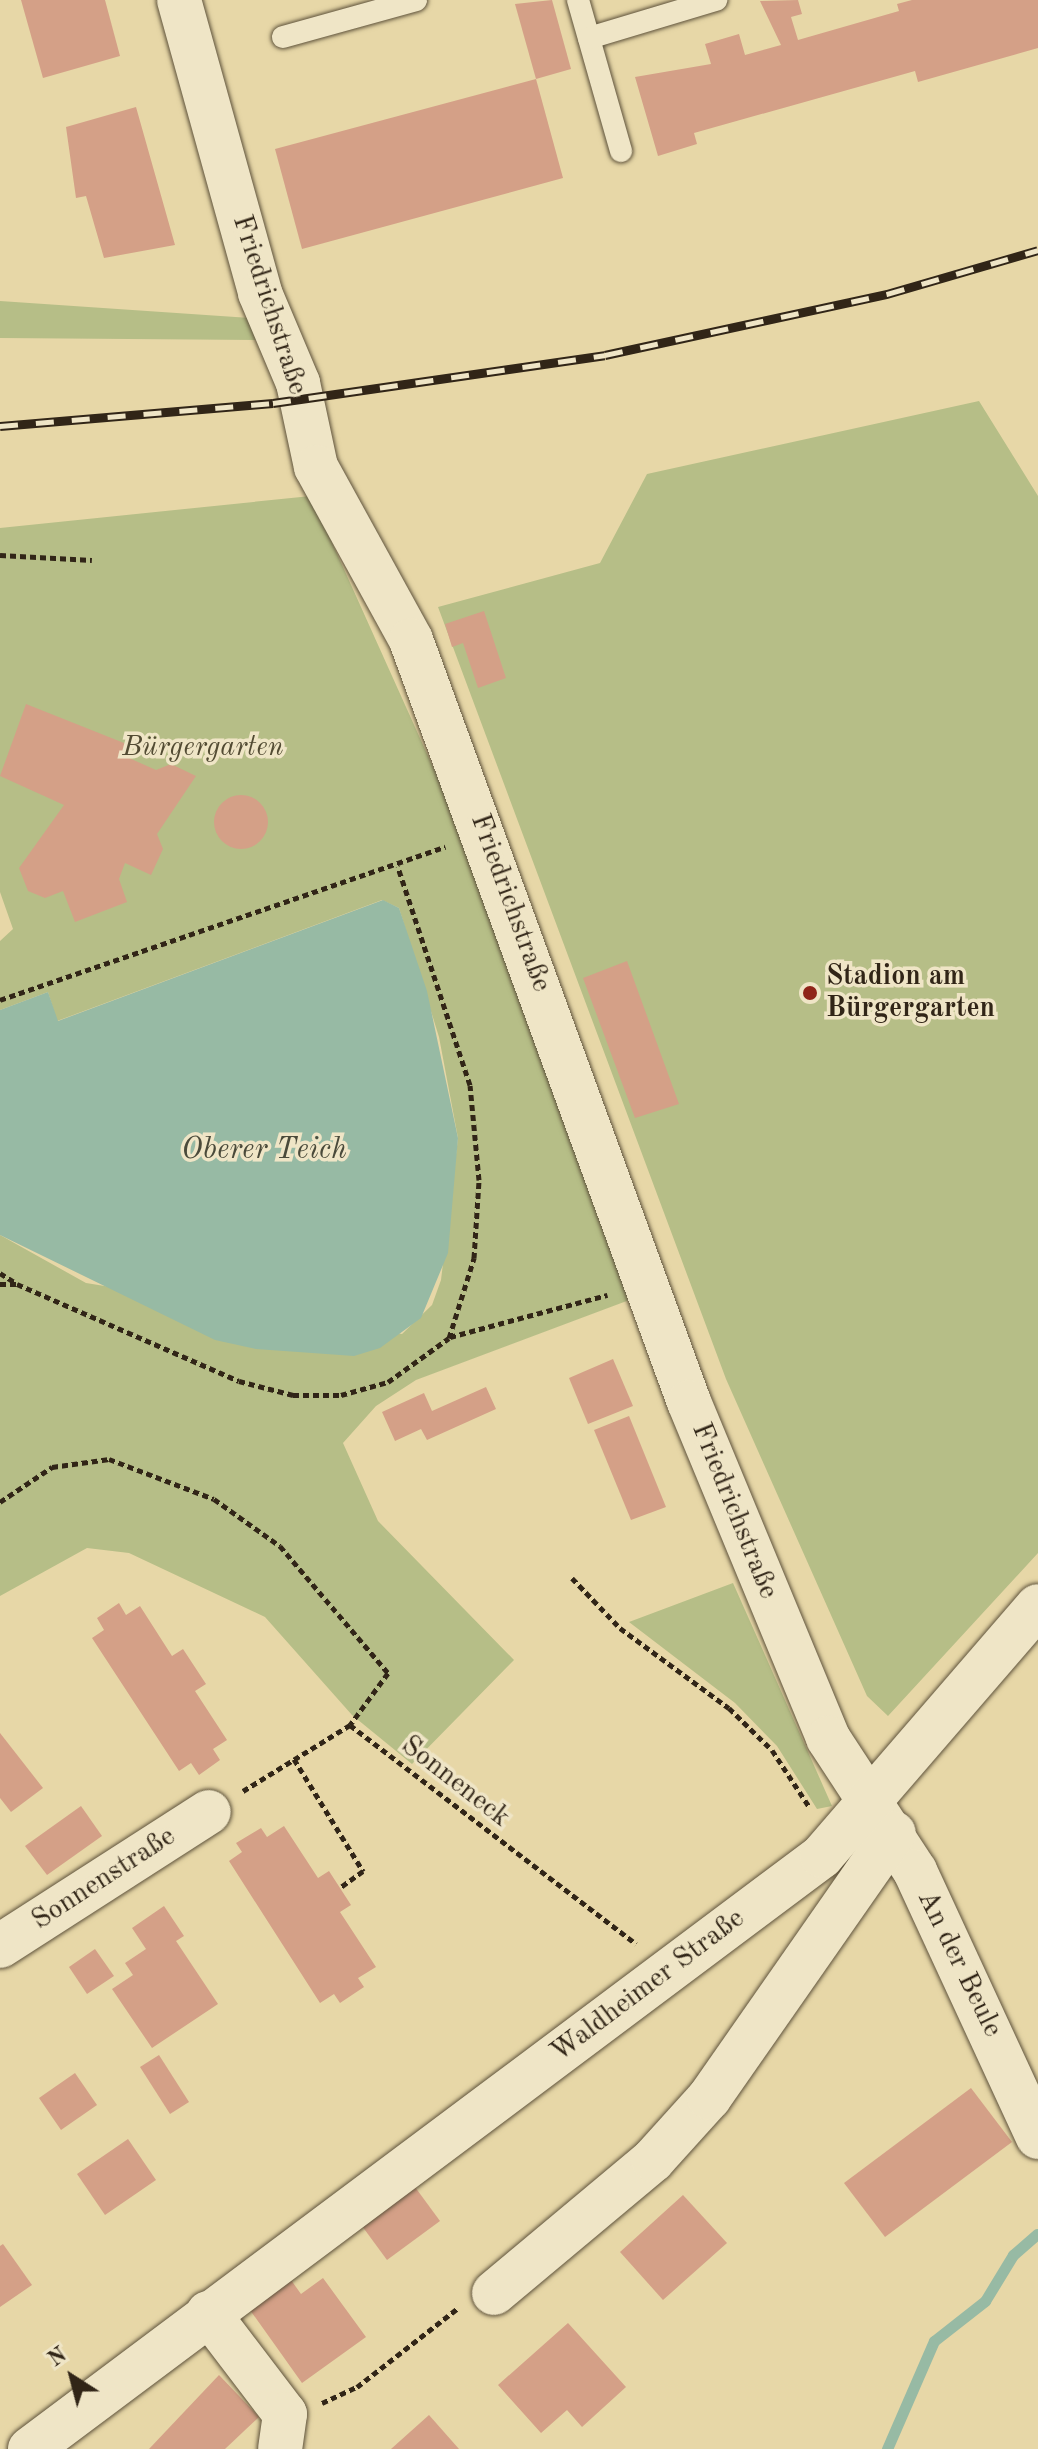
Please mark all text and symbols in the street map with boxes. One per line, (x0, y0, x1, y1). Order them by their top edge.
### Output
street label: Friedrichstraße (224, 211, 314, 399)
park label: Bürgergarten (122, 731, 284, 765)
street label: Friedrichstraße (462, 809, 558, 997)
place label: Stadion am Bürgergarten (826, 960, 995, 1026)
marker: Stadion am Bürgergarten (801, 984, 819, 1002)
water label: Oberer Teich (181, 1132, 347, 1168)
street label: Friedrichstraße (683, 1418, 785, 1604)
street label: Sonneneck (394, 1729, 516, 1835)
street label: Sonnenstraße (26, 1820, 182, 1938)
street label: An der Beule (909, 1885, 1009, 2043)
street label: Waldheimer Straße (545, 1902, 751, 2070)
north arrow (32, 2337, 112, 2417)
text: N (45, 2344, 71, 2371)

